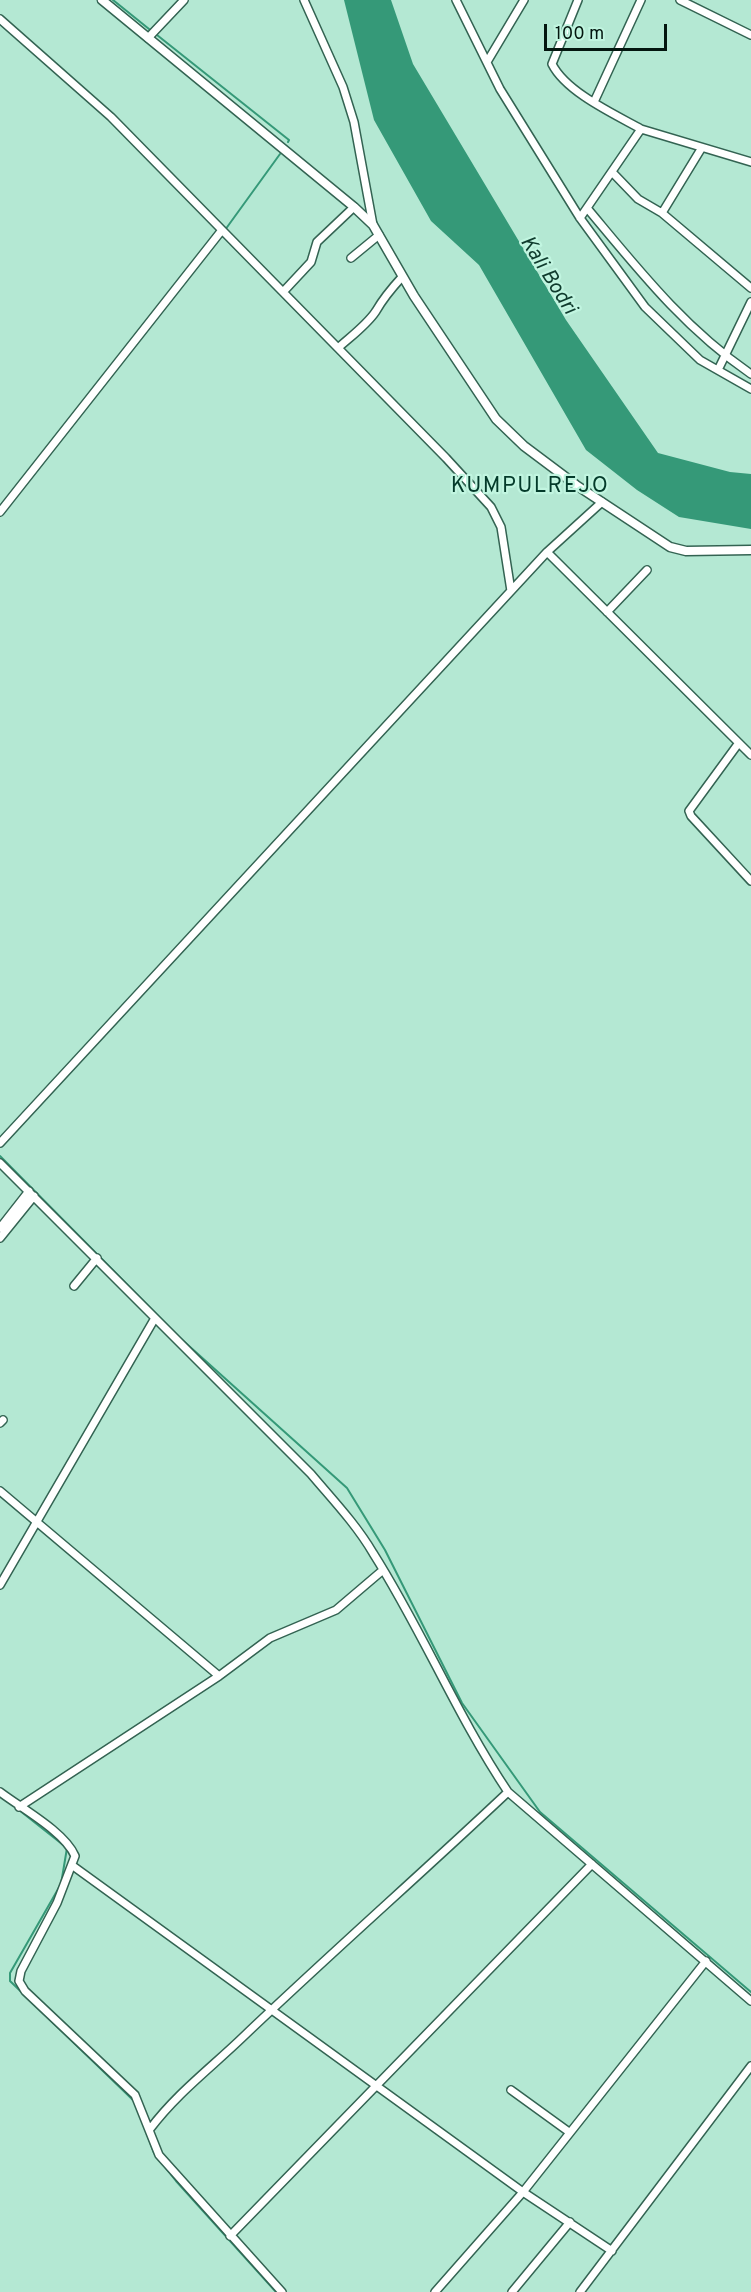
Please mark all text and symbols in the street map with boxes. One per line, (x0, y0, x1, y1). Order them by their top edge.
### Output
scale bar (547, 12, 670, 50)
text: 100 m (555, 23, 604, 46)
water label: Kali Bodri (513, 232, 581, 320)
district label: KUMPULREJO (451, 475, 609, 501)

